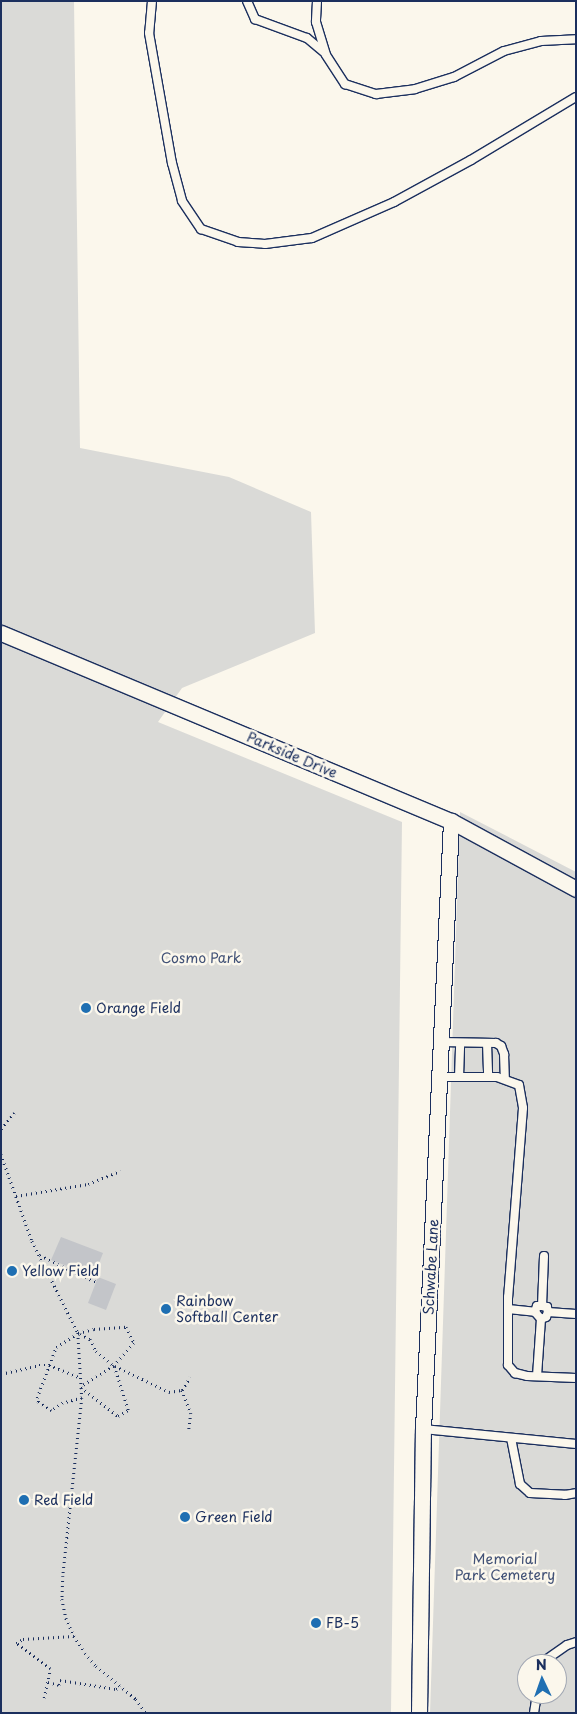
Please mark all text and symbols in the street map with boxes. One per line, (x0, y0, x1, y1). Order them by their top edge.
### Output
street label: Parkside Drive (244, 728, 340, 782)
park label: Cosmo Park (160, 950, 242, 966)
place label: Orange Field (96, 1000, 181, 1016)
marker: Orange Field (80, 1002, 92, 1014)
street label: Schwabe Lane (420, 1218, 442, 1316)
place label: Yellow Field (22, 1263, 99, 1279)
marker: Yellow Field (6, 1265, 18, 1277)
place label: Rainbow Softball Center (176, 1293, 279, 1325)
marker: Rainbow Softball Center (160, 1303, 172, 1315)
place label: Red Field (34, 1492, 96, 1508)
marker: Red Field (18, 1494, 30, 1506)
place label: Green Field (195, 1509, 274, 1525)
marker: Green Field (179, 1511, 191, 1523)
park label: Memorial Park Cemetery (454, 1551, 556, 1584)
place label: FB-5 (326, 1615, 359, 1631)
marker: FB-5 (310, 1617, 322, 1629)
north arrow (517, 1654, 567, 1704)
text: N (535, 1654, 547, 1675)

